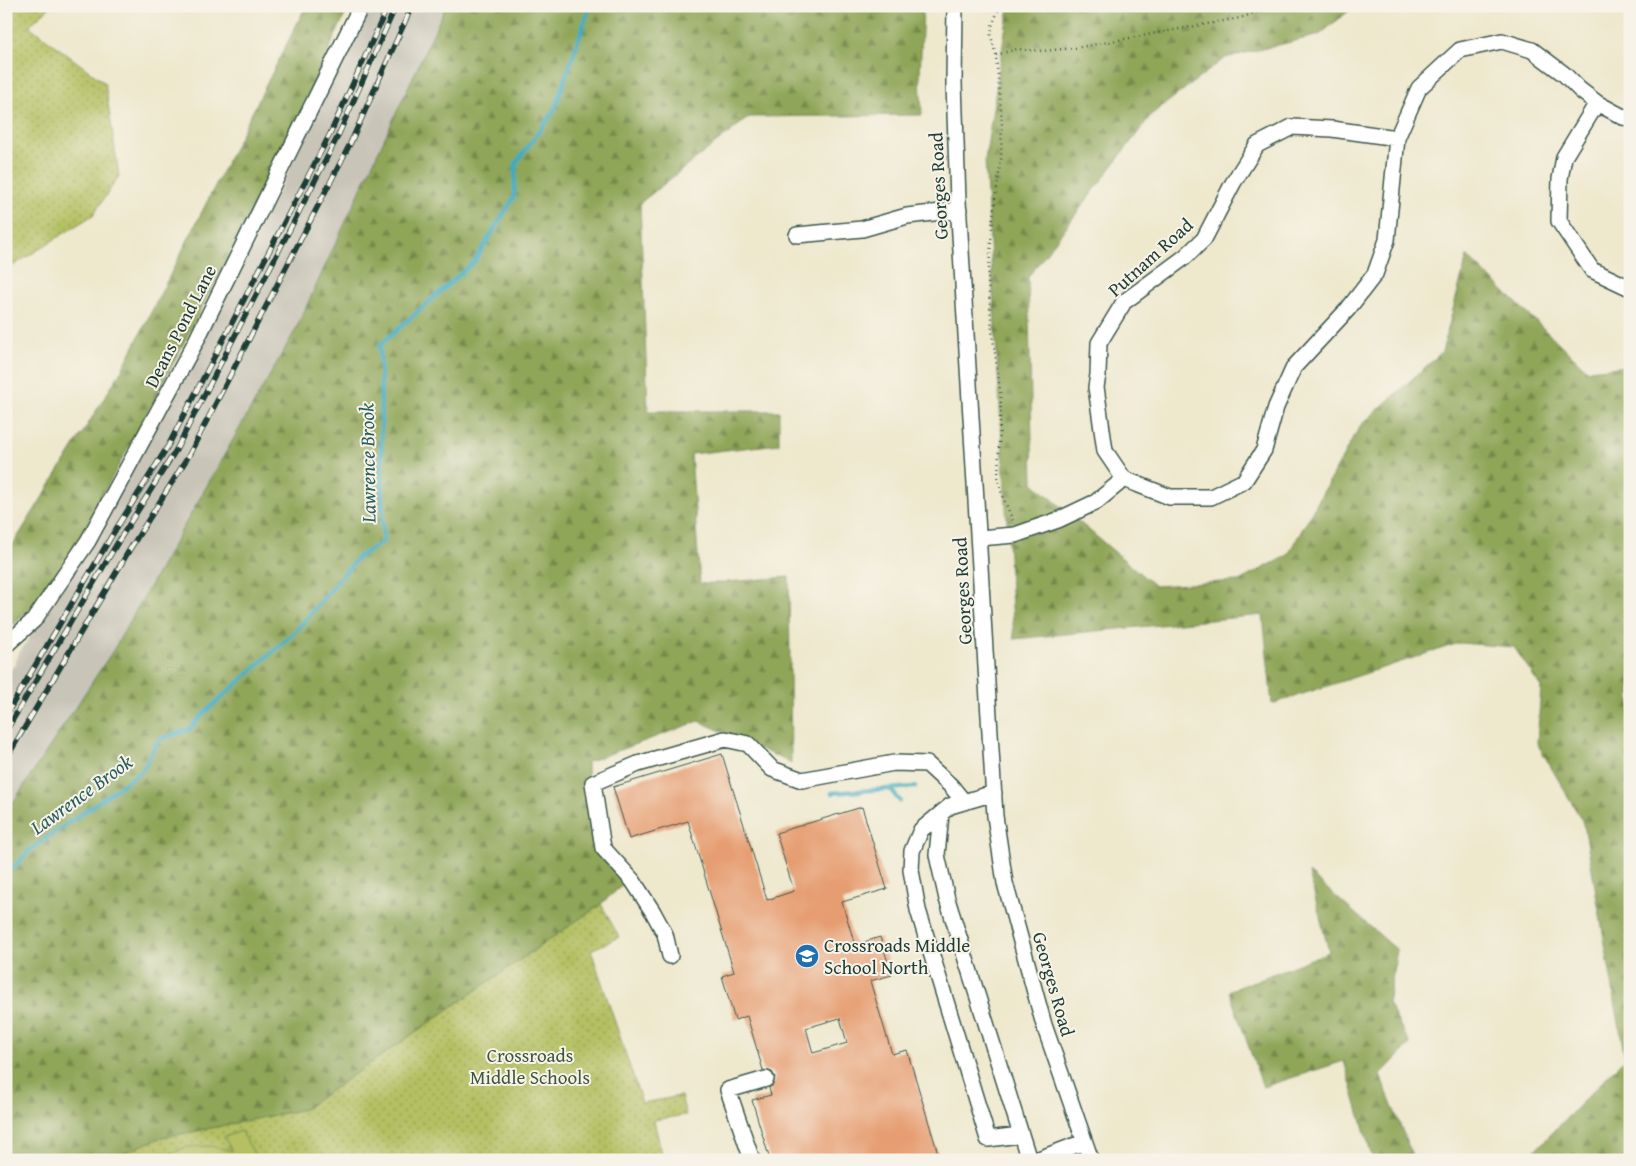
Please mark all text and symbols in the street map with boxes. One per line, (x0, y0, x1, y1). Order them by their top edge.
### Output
street label: Georges Road (921, 131, 955, 240)
street label: Putnam Road (1101, 210, 1200, 303)
street label: Deans Pond Lane (137, 260, 223, 392)
water label: Lawrence Brook (351, 402, 383, 524)
street label: Georges Road (945, 536, 979, 645)
water label: Lawrence Brook (23, 746, 139, 842)
street label: Georges Road (1026, 928, 1083, 1040)
place label: Crossroads Middle School North (824, 931, 970, 981)
school or university icon: Crossroads Middle School North (794, 943, 820, 969)
park label: Crossroads Middle Schools (470, 1041, 590, 1091)

